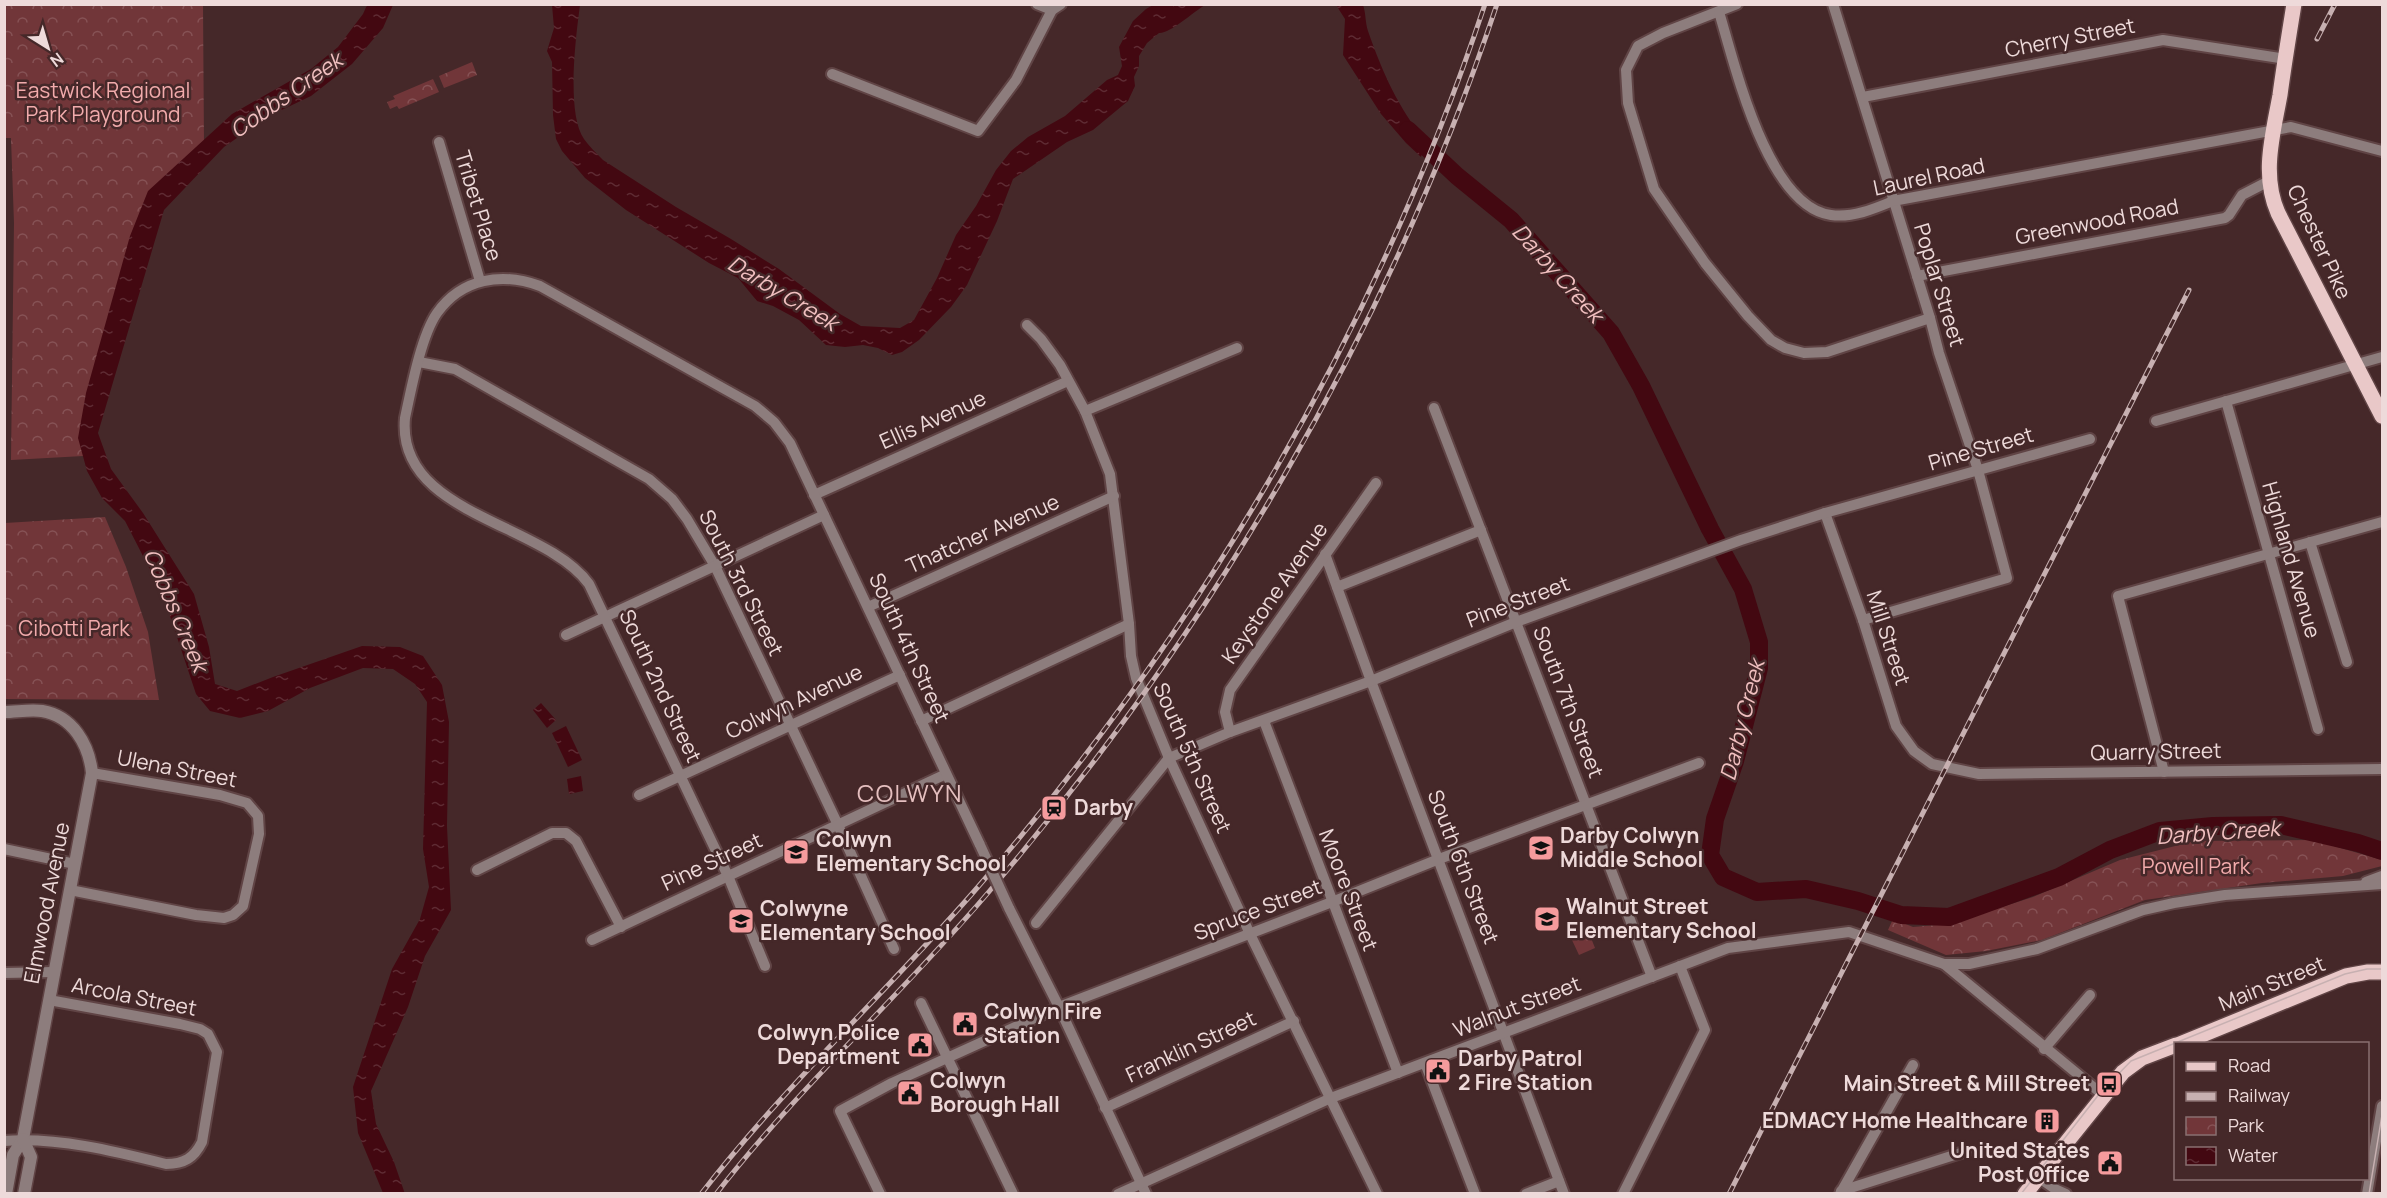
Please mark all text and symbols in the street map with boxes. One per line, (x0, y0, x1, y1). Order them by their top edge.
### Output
street label: Cherry Street (2002, 11, 2137, 63)
north arrow (18, 18, 78, 78)
water label: Cobbs Creek (224, 43, 351, 145)
text: N (46, 48, 68, 72)
park label: Eastwick Regional Park Playground (16, 76, 190, 128)
street label: Tribet Place (449, 147, 509, 264)
street label: Laurel Road (1870, 151, 1987, 202)
street label: Chester Pike (2281, 180, 2359, 303)
street label: Greenwood Road (2013, 191, 2181, 251)
water label: Darby Creek (1506, 217, 1613, 331)
street label: Poplar Street (1908, 220, 1972, 350)
water label: Darby Creek (722, 248, 846, 339)
street label: Ellis Avenue (875, 383, 990, 455)
street label: Pine Street (1925, 420, 2037, 476)
street label: Highland Avenue (2256, 478, 2328, 641)
street label: Thatcher Avenue (902, 487, 1064, 579)
street label: South 3rd Street (693, 505, 791, 660)
street label: Keystone Avenue (1215, 516, 1334, 669)
water label: Cobbs Creek (137, 544, 217, 679)
street label: South 4th Street (863, 568, 957, 727)
street label: Pine Street (1462, 569, 1573, 634)
street label: Mill Street (1860, 587, 1917, 689)
street label: South 2nd Street (613, 605, 709, 767)
park label: Cibotti Park (18, 614, 130, 642)
street label: South 7th Street (1527, 622, 1611, 781)
water label: Darby Creek (1713, 653, 1772, 784)
street label: Colwyn Avenue (721, 657, 867, 745)
street label: South 5th Street (1147, 678, 1239, 837)
street label: Quarry Street (2090, 736, 2222, 766)
street label: Ulena Street (115, 743, 240, 793)
district label: COLWYN (857, 776, 963, 809)
street label: South 6th Street (1422, 786, 1506, 948)
station icon: Darby (1039, 793, 1069, 823)
place label: Darby (1074, 793, 1133, 821)
water label: Darby Creek (2155, 813, 2284, 851)
street label: Elmwood Avenue (17, 820, 75, 986)
place label: Darby Colwyn Middle School (1560, 821, 1703, 873)
place label: Colwyn Elementary School (816, 825, 1007, 877)
street label: Moore Street (1313, 825, 1385, 954)
street label: Pine Street (657, 826, 767, 897)
school or university icon: Darby Colwyn Middle School (1526, 833, 1556, 863)
school or university icon: Colwyn Elementary School (781, 837, 811, 867)
park label: Powell Park (2142, 852, 2251, 880)
street label: Spruce Street (1190, 872, 1326, 946)
place label: Walnut Street Elementary School (1566, 892, 1757, 944)
place label: Colwyne Elementary School (760, 894, 951, 946)
school or university icon: Walnut Street Elementary School (1532, 904, 1562, 934)
school or university icon: Colwyne Elementary School (726, 906, 756, 936)
street label: Main Street (2214, 949, 2329, 1017)
street label: Walnut Street (1449, 969, 1584, 1043)
street label: Arcola Street (69, 970, 199, 1022)
place label: Colwyn Fire Station (984, 997, 1102, 1049)
street label: Franklin Street (1121, 1004, 1260, 1088)
public building icon: Colwyn Fire Station (950, 1009, 980, 1039)
place label: Colwyn Police Department (757, 1018, 900, 1070)
public building icon: Colwyn Police Department (905, 1030, 935, 1060)
legend (2174, 1042, 2369, 1180)
place label: Darby Patrol 2 Fire Station (1458, 1044, 1593, 1096)
text: Road (2228, 1053, 2271, 1077)
public building icon: Darby Patrol 2 Fire Station (1423, 1056, 1453, 1086)
place label: Colwyn Borough Hall (930, 1066, 1060, 1118)
place label: Main Street & Mill Street (1844, 1069, 2090, 1097)
bus stop icon: Main Street & Mill Street (2094, 1069, 2124, 1099)
public building icon: Colwyn Borough Hall (895, 1078, 925, 1108)
text: Railway (2228, 1083, 2290, 1107)
place label: EDMACY Home Healthcare (1762, 1106, 2028, 1134)
building icon: EDMACY Home Healthcare (2032, 1106, 2062, 1136)
text: Park (2228, 1113, 2265, 1137)
place label: United States Post Office (1950, 1136, 2090, 1188)
text: Water (2228, 1143, 2278, 1167)
public building icon: United States Post Office (2095, 1148, 2125, 1178)

